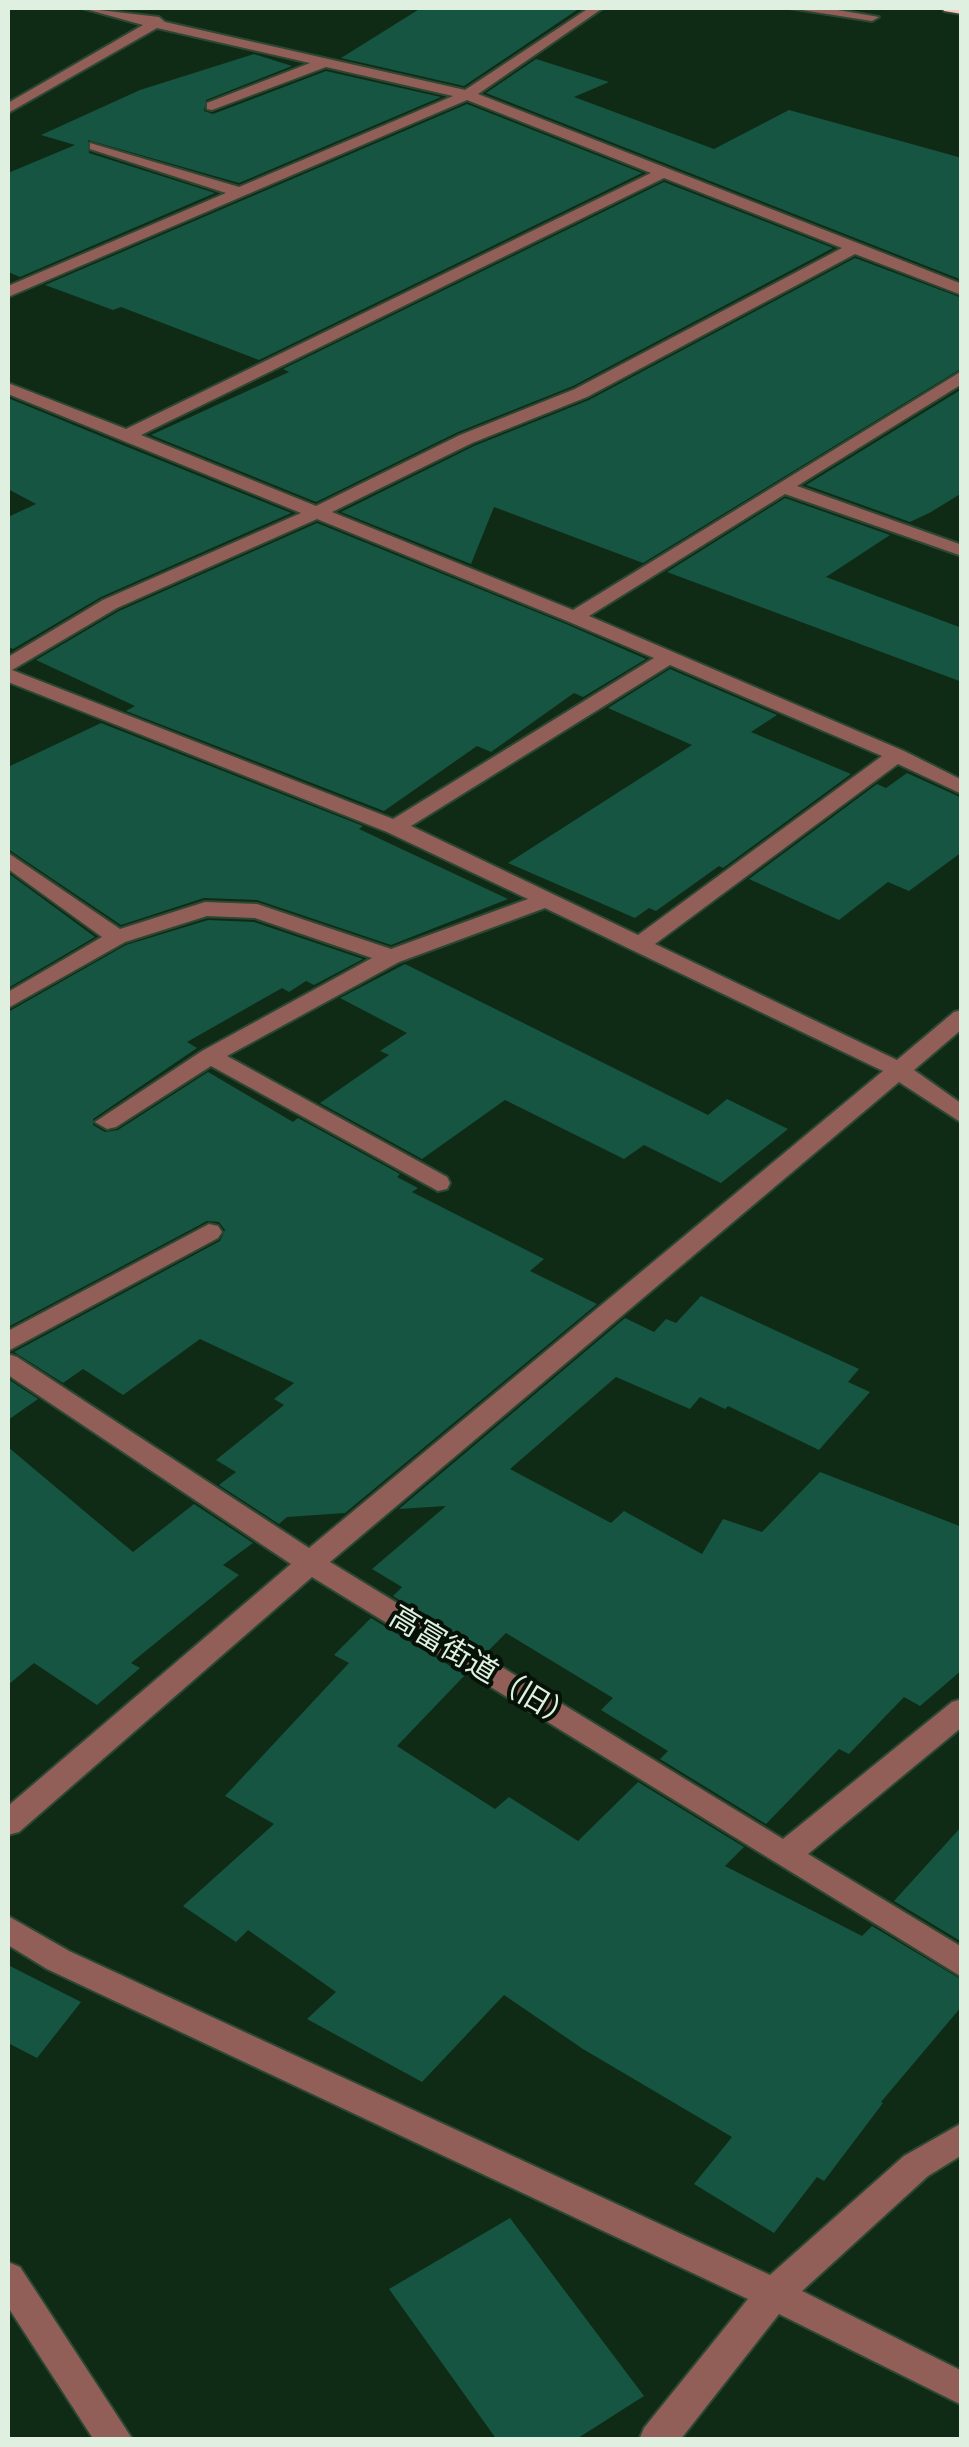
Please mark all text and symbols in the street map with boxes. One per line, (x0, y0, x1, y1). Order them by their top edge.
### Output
street label: 高富街道（旧） (383, 1598, 581, 1738)

